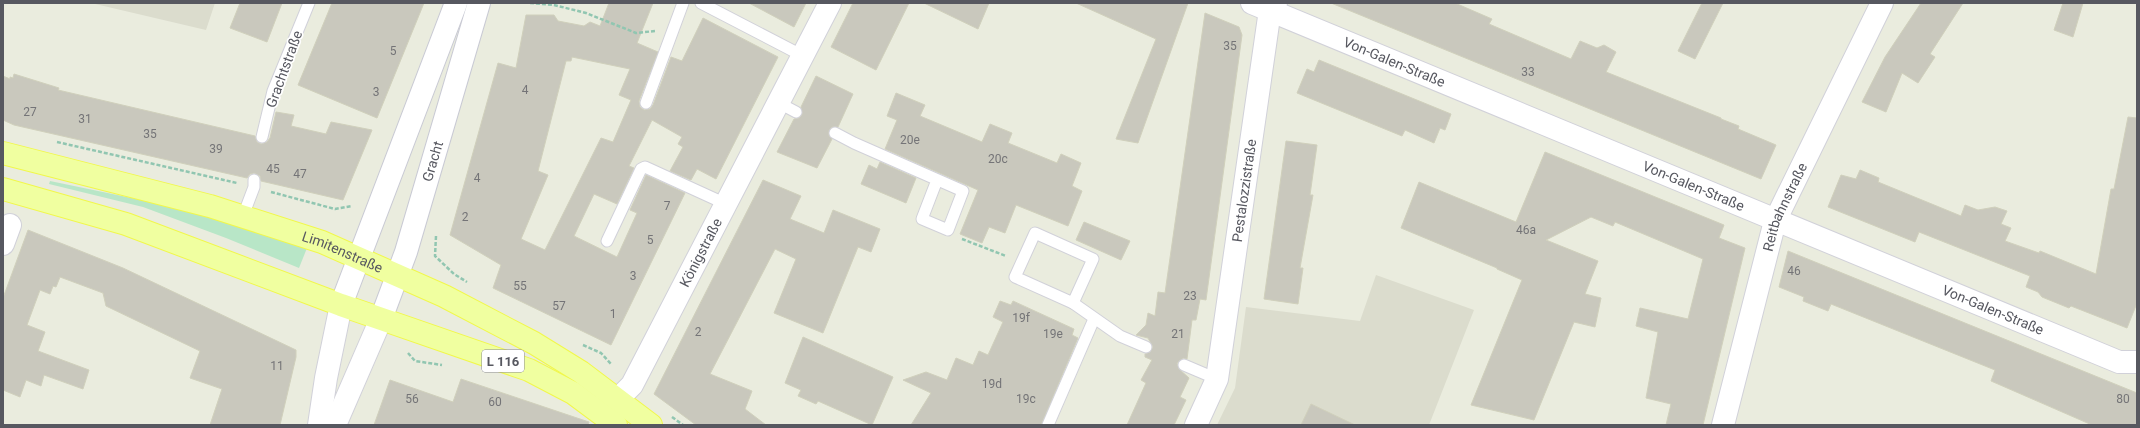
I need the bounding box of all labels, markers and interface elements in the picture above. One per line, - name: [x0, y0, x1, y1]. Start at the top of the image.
- street label: Grachtstraße: [263, 28, 305, 110]
- street label: Von-Galen-Straße: [1341, 34, 1448, 90]
- house number: 35: [1223, 39, 1237, 53]
- house number: 5: [390, 44, 397, 58]
- house number: 33: [1521, 65, 1535, 79]
- house number: 4: [522, 83, 529, 97]
- house number: 3: [373, 85, 379, 99]
- house number: 27: [23, 105, 37, 119]
- house number: 31: [78, 112, 92, 126]
- house number: 35: [143, 127, 157, 141]
- house number: 20e: [900, 133, 920, 147]
- street label: Pestalozzistraße: [1229, 138, 1259, 243]
- street label: Gracht: [419, 139, 446, 183]
- house number: 39: [209, 142, 223, 156]
- house number: 20c: [988, 152, 1008, 166]
- street label: Von-Galen-Straße: [1640, 158, 1747, 214]
- street label: Reitbahnstraße: [1760, 160, 1810, 253]
- house number: 45: [266, 162, 280, 176]
- house number: 47: [293, 167, 307, 181]
- house number: 4: [474, 171, 481, 185]
- house number: 7: [664, 199, 671, 213]
- house number: 2: [462, 210, 469, 224]
- street label: Königstraße: [676, 215, 725, 290]
- house number: 46a: [1516, 223, 1536, 237]
- street label: Limitenstraße: [300, 228, 385, 276]
- house number: 5: [647, 233, 654, 247]
- house number: 46: [1787, 264, 1801, 278]
- house number: 3: [630, 269, 636, 283]
- house number: 55: [513, 279, 527, 293]
- street label: Von-Galen-Straße: [1940, 282, 2046, 338]
- house number: 23: [1183, 289, 1197, 303]
- house number: 57: [552, 299, 566, 313]
- house number: 1: [610, 307, 616, 321]
- house number: 19f: [1012, 311, 1031, 325]
- house number: 2: [695, 325, 702, 339]
- house number: 19e: [1043, 327, 1063, 341]
- house number: 21: [1171, 327, 1185, 341]
- road number: L 116: [482, 350, 524, 372]
- house number: 11: [270, 359, 284, 373]
- house number: 19d: [982, 377, 1002, 391]
- house number: 56: [405, 392, 419, 406]
- house number: 19c: [1016, 392, 1036, 406]
- house number: 80: [2116, 392, 2130, 406]
- house number: 60: [488, 395, 502, 409]

